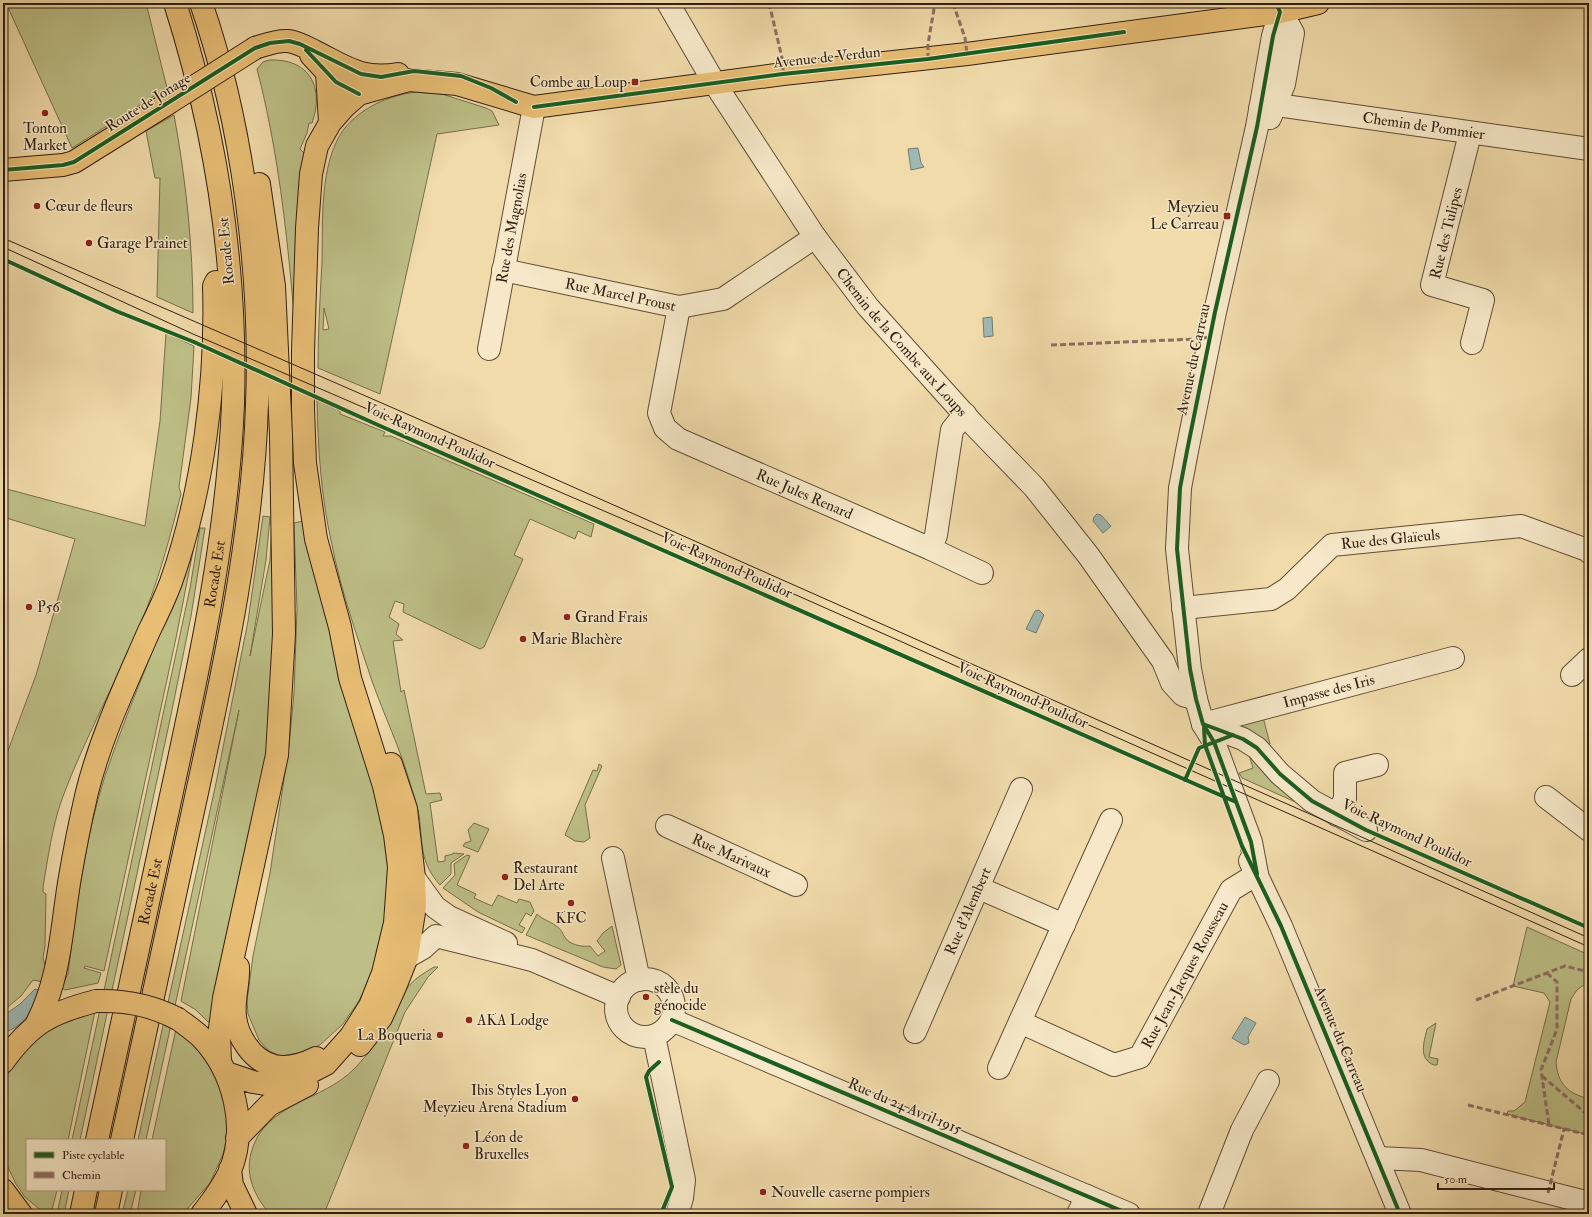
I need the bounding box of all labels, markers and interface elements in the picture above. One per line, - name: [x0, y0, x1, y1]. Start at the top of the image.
- street label: Avenue de Verdun: [772, 42, 882, 73]
- street label: Route de Jonage: [102, 69, 195, 137]
- place label: Combe au Loup: [530, 73, 627, 93]
- marker: Combe au Loup: [630, 77, 640, 87]
- marker: Tonton Market: [40, 108, 50, 118]
- street label: Chemin de Pommier: [1361, 108, 1486, 144]
- place label: Tonton Market: [23, 119, 67, 155]
- street label: Rue des Magnolias: [492, 171, 532, 285]
- street label: Rue des Tulipes: [1426, 185, 1468, 281]
- place label: Cœur de fleurs: [45, 197, 133, 216]
- place label: Meyzieu Le Carreau: [1150, 198, 1219, 234]
- marker: Cœur de fleurs: [32, 201, 42, 211]
- marker: Meyzieu Le Carreau: [1222, 211, 1232, 221]
- street label: Rocade Est: [214, 216, 239, 285]
- place label: Garage Prainet: [97, 234, 188, 253]
- marker: Garage Prainet: [84, 238, 94, 248]
- street label: Chemin de la Combe aux Loups: [832, 264, 971, 421]
- street label: Rue Marcel Proust: [563, 274, 677, 316]
- street label: Avenue du Carreau: [1172, 301, 1215, 417]
- street label: Voie Raymond Poulidor: [361, 398, 499, 473]
- street label: Rue Jules Renard: [753, 465, 856, 524]
- street label: Rue des Glaïeuls: [1340, 525, 1441, 554]
- street label: Voie Raymond Poulidor: [658, 528, 796, 603]
- street label: Rocade Est: [201, 539, 230, 609]
- place label: P56: [37, 598, 61, 617]
- marker: P56: [24, 602, 34, 612]
- place label: Grand Frais: [575, 608, 648, 627]
- marker: Grand Frais: [562, 612, 572, 622]
- place label: Marie Blachère: [531, 630, 622, 649]
- marker: Marie Blachère: [518, 634, 528, 644]
- street label: Voie Raymond Poulidor: [954, 658, 1092, 733]
- street label: Impasse des Iris: [1281, 670, 1377, 712]
- street label: Voie Raymond Poulidor: [1339, 795, 1475, 872]
- street label: Rue Marivaux: [689, 830, 774, 882]
- street label: Rocade Est: [134, 856, 167, 927]
- place label: Restaurant Del Arte: [513, 859, 578, 895]
- street label: Rue d'Alembert: [941, 864, 996, 958]
- marker: Restaurant Del Arte: [500, 872, 510, 882]
- marker: KFC: [566, 898, 576, 908]
- street label: Rue Jean-Jacques Rousseau: [1137, 898, 1233, 1052]
- place label: KFC: [556, 909, 586, 928]
- place label: stèle du génocide: [654, 979, 706, 1015]
- street label: Avenue du Carreau: [1309, 982, 1372, 1095]
- marker: stèle du génocide: [641, 992, 651, 1002]
- place label: AKA Lodge: [476, 1011, 549, 1030]
- marker: AKA Lodge: [464, 1015, 474, 1025]
- place label: La Boqueria: [357, 1026, 433, 1045]
- marker: La Boqueria: [435, 1030, 445, 1040]
- street label: Rue du 24 Avril 1915: [845, 1074, 965, 1139]
- place label: Ibis Styles Lyon Meyzieu Arena Stadium: [423, 1081, 567, 1117]
- marker: Ibis Styles Lyon Meyzieu Arena Stadium: [570, 1094, 580, 1104]
- place label: Léon de Bruxelles: [474, 1128, 529, 1164]
- legend: [26, 1139, 166, 1191]
- marker: Léon de Bruxelles: [461, 1141, 471, 1151]
- text: Piste cyclable: [62, 1148, 124, 1163]
- scale bar: [1438, 1165, 1554, 1191]
- text: Chemin: [62, 1168, 101, 1183]
- text: 50 m: [1444, 1172, 1468, 1187]
- place label: Nouvelle caserne pompiers: [771, 1183, 930, 1203]
- marker: Nouvelle caserne pompiers: [758, 1187, 768, 1197]

